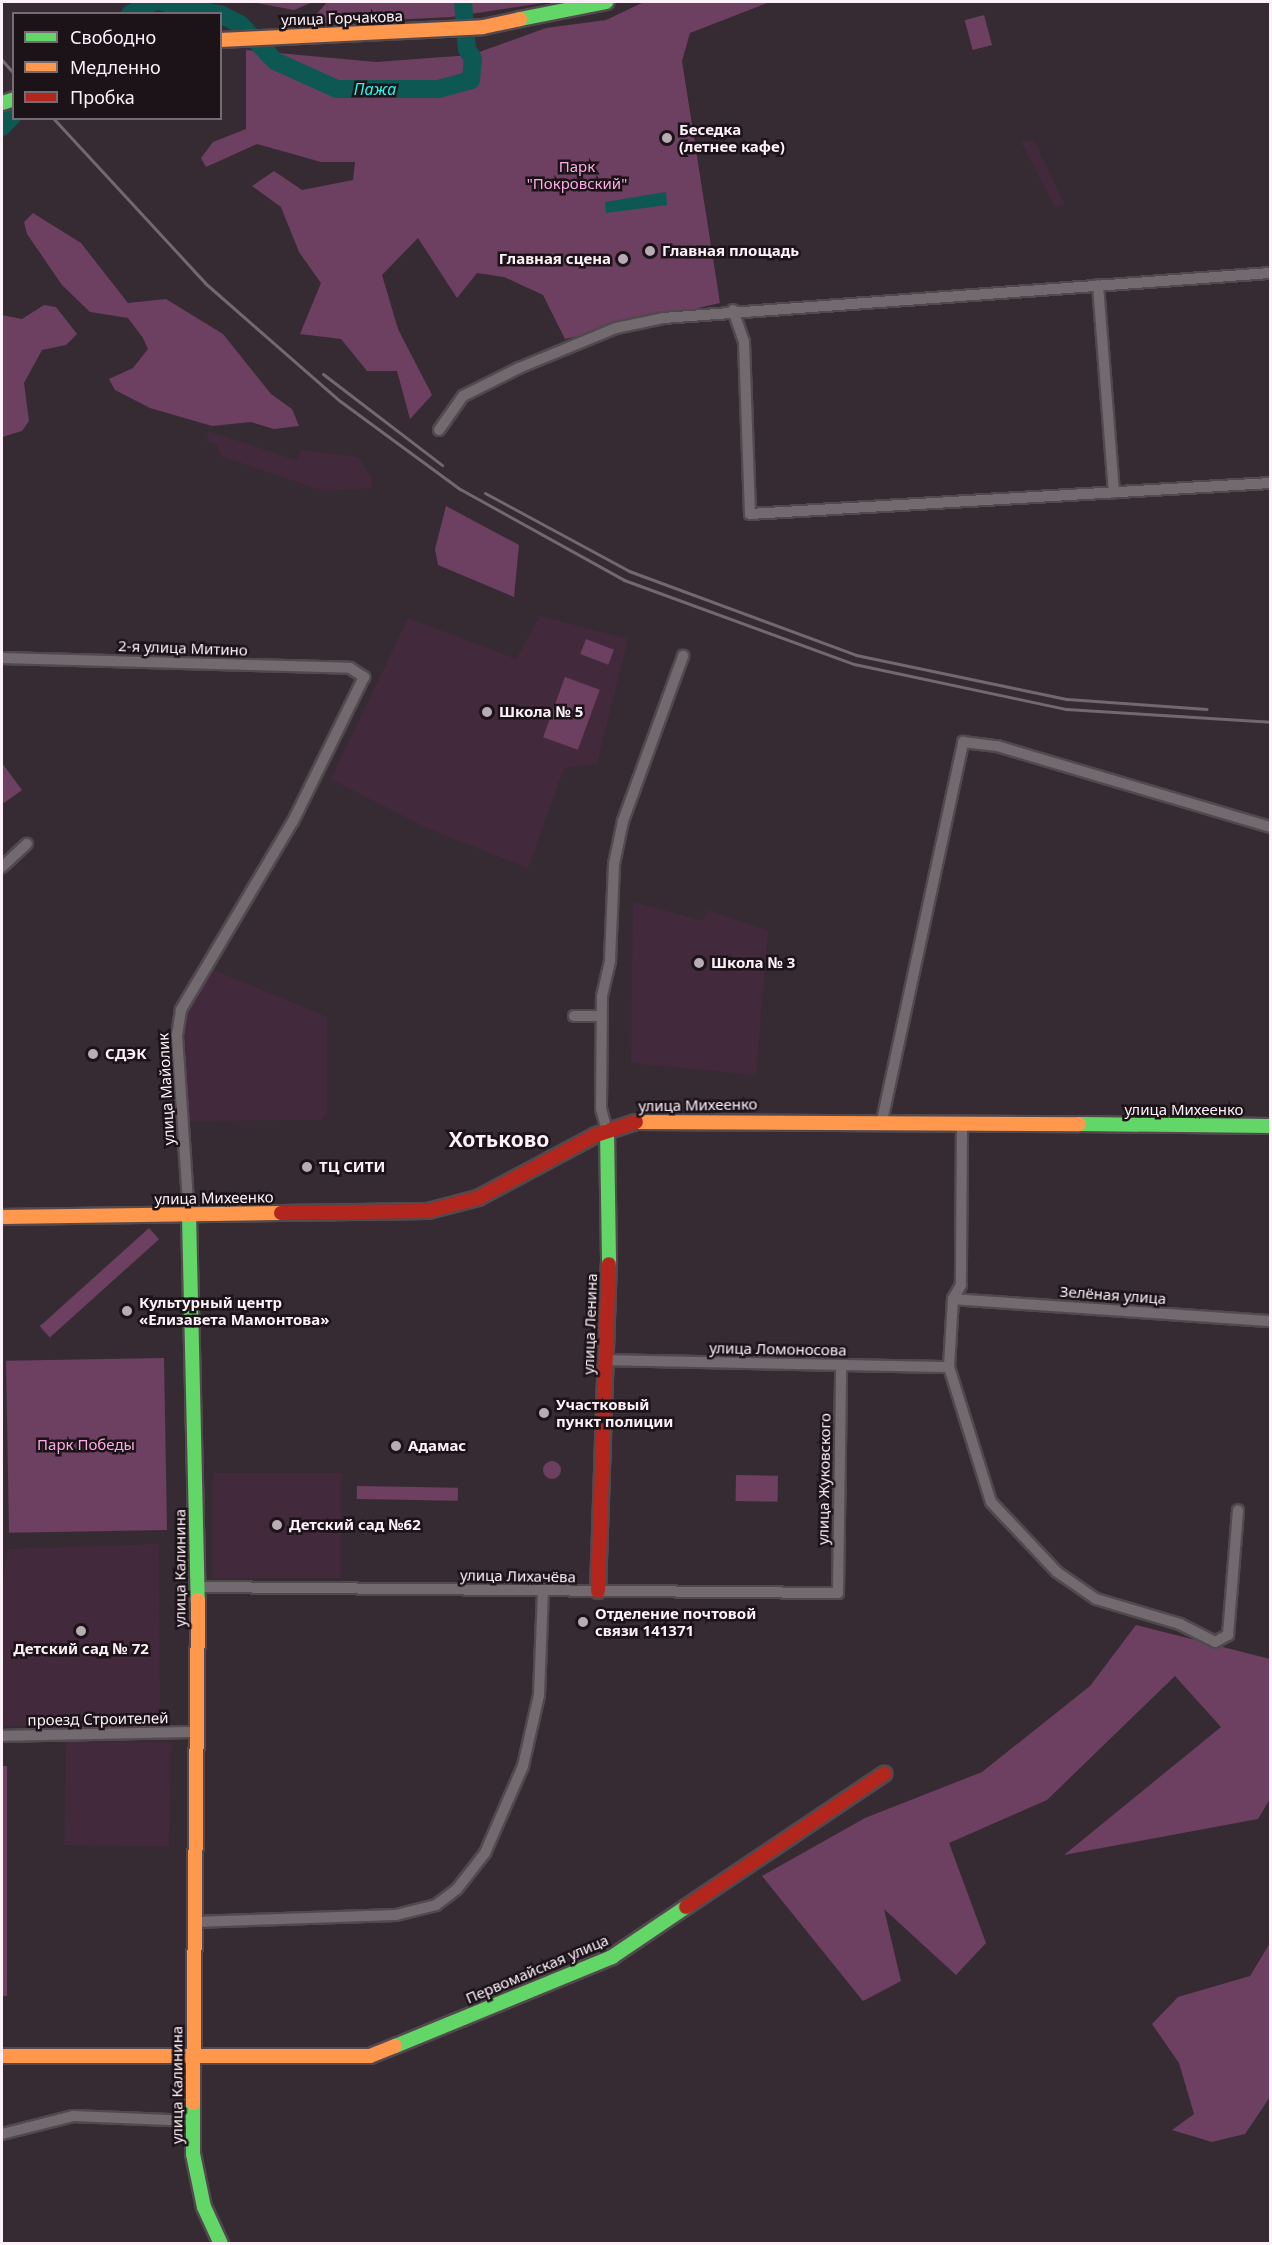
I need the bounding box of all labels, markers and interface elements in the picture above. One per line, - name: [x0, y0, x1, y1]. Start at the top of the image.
- street label: улица Горчакова: [281, 7, 403, 29]
- legend: [12, 12, 222, 120]
- text: Свободно: [70, 25, 156, 49]
- text: Медленно: [70, 55, 161, 79]
- water label: Пажа: [354, 79, 396, 99]
- text: Пробка: [70, 85, 135, 109]
- place label: Беседка (летнее кафе): [679, 120, 785, 155]
- marker: Беседка (летнее кафе): [660, 131, 674, 145]
- park label: Парк "Покровский": [527, 157, 627, 192]
- place label: Главная площадь: [662, 242, 799, 260]
- marker: Главная площадь: [643, 244, 657, 258]
- place label: Главная сцена: [499, 250, 611, 268]
- marker: Главная сцена: [616, 252, 630, 266]
- street label: 2-я улица Митино: [118, 637, 248, 659]
- place label: Школа № 5: [499, 703, 583, 721]
- marker: Школа № 5: [480, 705, 494, 719]
- place label: Школа № 3: [711, 954, 795, 972]
- marker: Школа № 3: [692, 956, 706, 970]
- street label: улица Майолик: [154, 1032, 178, 1146]
- place label: СДЭК: [105, 1045, 147, 1063]
- marker: СДЭК: [86, 1047, 100, 1061]
- street label: улица Михеенко: [638, 1095, 758, 1115]
- street label: улица Михеенко: [1124, 1101, 1244, 1119]
- district label: Хотьково: [449, 1126, 549, 1152]
- place label: ТЦ СИТИ: [319, 1158, 385, 1176]
- marker: ТЦ СИТИ: [300, 1160, 314, 1174]
- street label: улица Михеенко: [154, 1188, 274, 1208]
- street label: улица Ленина: [579, 1273, 601, 1375]
- street label: Зелёная улица: [1059, 1282, 1167, 1308]
- place label: Культурный центр «Елизавета Мамонтова»: [139, 1293, 329, 1328]
- marker: Культурный центр «Елизавета Мамонтова»: [120, 1304, 134, 1318]
- street label: улица Ломоносова: [709, 1339, 847, 1359]
- place label: Участковый пункт полиции: [556, 1395, 673, 1430]
- marker: Участковый пункт полиции: [537, 1406, 551, 1420]
- street label: улица Жуковского: [814, 1413, 834, 1545]
- park label: Парк Победы: [37, 1436, 135, 1454]
- place label: Адамас: [408, 1437, 466, 1455]
- marker: Адамас: [389, 1439, 403, 1453]
- street label: улица Калинина: [171, 1509, 189, 1627]
- place label: Детский сад №62: [289, 1516, 421, 1534]
- marker: Детский сад №62: [270, 1518, 284, 1532]
- street label: улица Лихачёва: [460, 1566, 576, 1586]
- place label: Отделение почтовой связи 141371: [595, 1604, 756, 1639]
- marker: Отделение почтовой связи 141371: [576, 1615, 590, 1629]
- marker: Детский сад № 72: [74, 1624, 88, 1638]
- place label: Детский сад № 72: [13, 1640, 149, 1658]
- street label: проезд Строителей: [27, 1709, 169, 1729]
- street label: Первомайская улица: [463, 1931, 611, 2007]
- street label: улица Калинина: [168, 2026, 186, 2144]

